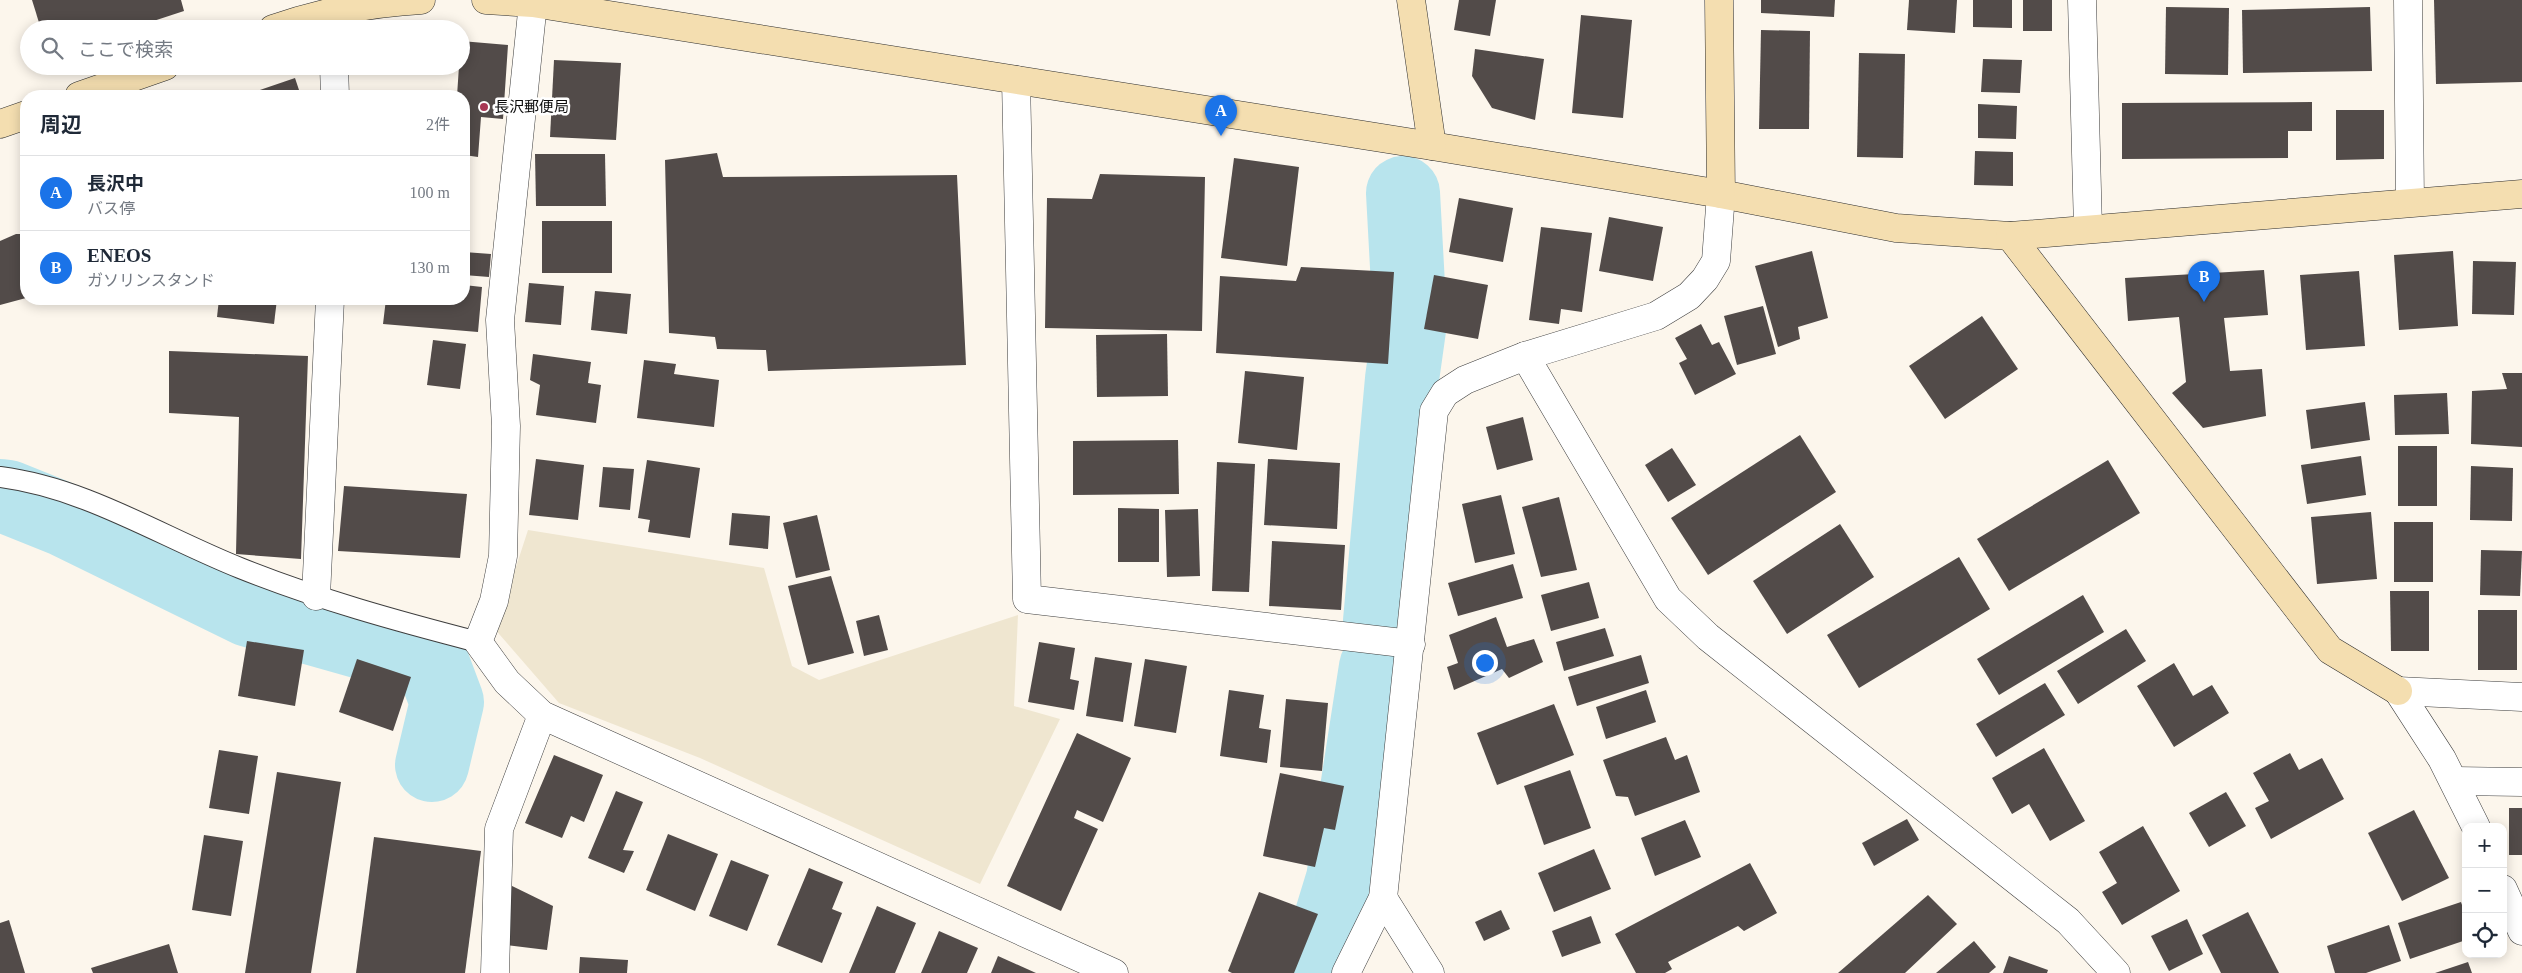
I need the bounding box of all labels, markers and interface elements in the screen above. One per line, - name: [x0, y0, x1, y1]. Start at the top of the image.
- search box: [20, 20, 470, 75]
- icon: search: [38, 34, 66, 62]
- text: ここで検索: [78, 39, 173, 60]
- pin: A: [1205, 95, 1237, 136]
- place label: 長沢郵便局: [494, 99, 569, 115]
- marker: 長沢郵便局: [478, 101, 490, 113]
- text: 周辺: [40, 113, 82, 137]
- text: 2件: [426, 116, 450, 133]
- text: 長沢中: [87, 173, 144, 194]
- text: A: [50, 184, 62, 201]
- text: 100 m: [410, 184, 450, 201]
- text: バス停: [87, 200, 135, 217]
- text: ENEOS: [87, 245, 151, 266]
- text: B: [51, 259, 61, 276]
- text: 130 m: [410, 259, 450, 276]
- pin: B: [2188, 261, 2220, 302]
- text: ガソリンスタンド: [87, 272, 215, 289]
- your location: [1472, 650, 1498, 676]
- map controls: [2462, 823, 2507, 958]
- button: +: [2462, 823, 2507, 868]
- button: −: [2462, 868, 2507, 913]
- button: locate: [2462, 913, 2507, 958]

